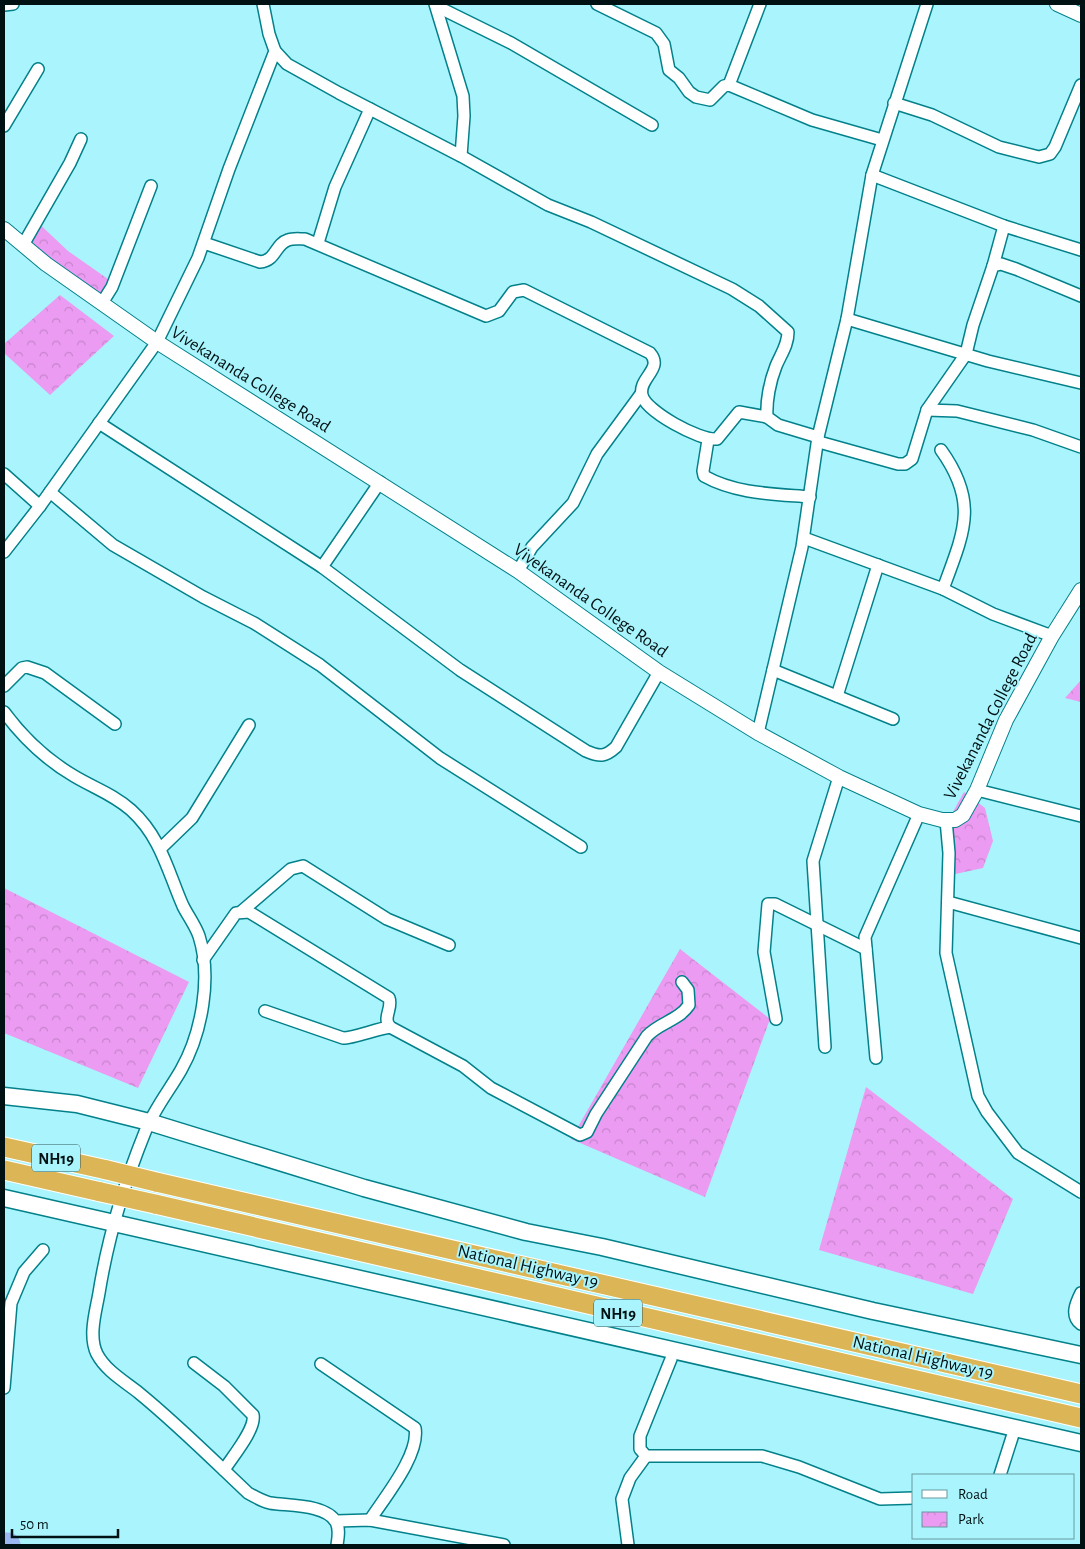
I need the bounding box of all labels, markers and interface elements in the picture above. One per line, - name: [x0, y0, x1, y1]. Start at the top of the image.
- street label: Vivekananda College Road: [168, 323, 333, 436]
- street label: Vivekananda College Road: [510, 541, 671, 661]
- street label: Vivekananda College Road: [941, 630, 1041, 803]
- road number: NH19: [32, 1144, 80, 1172]
- street label: National Highway 19: [456, 1242, 600, 1292]
- road number: NH19: [594, 1300, 642, 1326]
- street label: National Highway 19: [851, 1333, 995, 1383]
- legend: [912, 1474, 1075, 1539]
- text: Road: [958, 1487, 988, 1502]
- scale bar: [12, 1506, 119, 1538]
- text: Park: [958, 1512, 984, 1527]
- text: 50 m: [20, 1517, 49, 1532]

